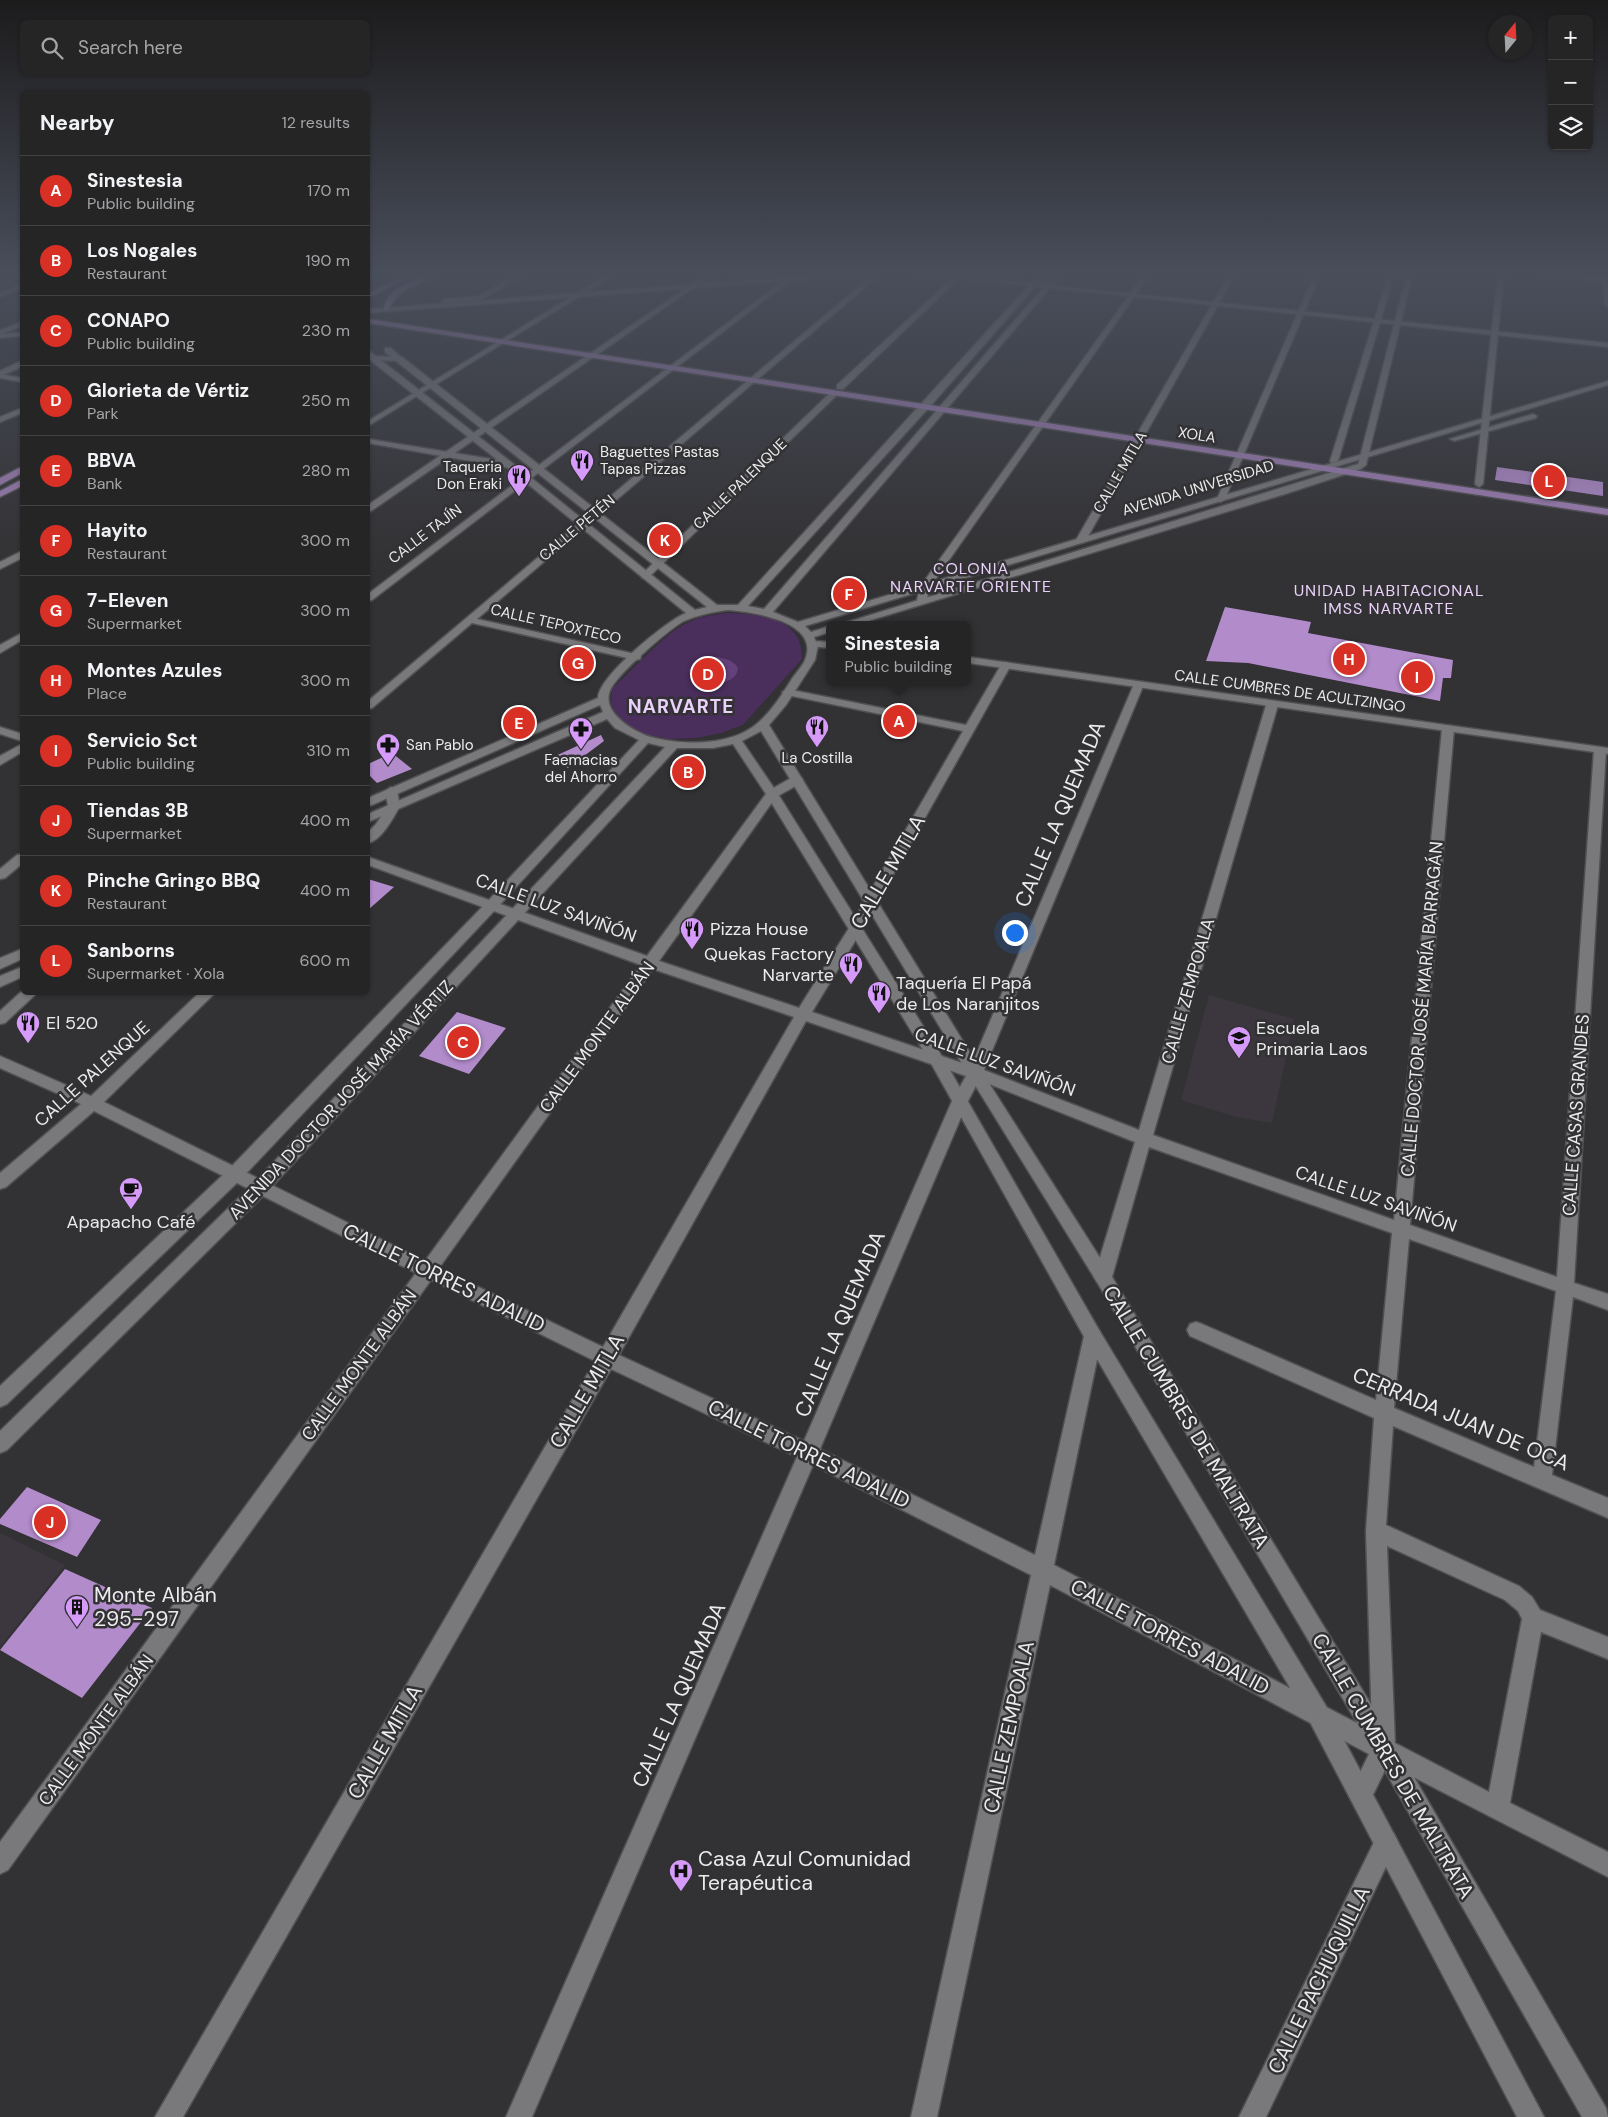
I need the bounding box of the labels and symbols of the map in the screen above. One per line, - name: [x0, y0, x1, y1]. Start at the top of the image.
- north arrow: [1488, 15, 1533, 60]
- street label: XOLA: [1177, 422, 1217, 448]
- street label: CALLE MITLA: [1089, 428, 1151, 516]
- street label: CALLE PALENQUE: [689, 434, 791, 534]
- place label: Baguettes Pastas Tapas Pizzas: [600, 442, 719, 479]
- restaurant icon: Baguettes Pastas Tapas Pizzas: [569, 448, 595, 482]
- street label: AVENIDA UNIVERSIDAD: [1120, 455, 1276, 521]
- place label: Taqueria Don Eraki: [437, 457, 502, 494]
- pin: L: [1533, 462, 1565, 500]
- restaurant icon: Taqueria Don Eraki: [506, 463, 532, 497]
- street label: CALLE PETÉN: [535, 490, 619, 566]
- street label: CALLE TAJÍN: [384, 500, 466, 568]
- pin: K: [649, 521, 681, 559]
- district label: COLONIA NARVARTE ORIENTE: [890, 558, 1052, 597]
- pin: F: [833, 575, 865, 613]
- district label: UNIDAD HABITACIONAL IMSS NARVARTE: [1294, 580, 1484, 619]
- street label: CALLE TEPOXTECO: [489, 599, 623, 649]
- pin: H: [1333, 640, 1365, 678]
- pin: G: [562, 644, 594, 682]
- pin: D: [692, 655, 724, 693]
- pin: I: [1401, 658, 1433, 696]
- street label: CALLE CUMBRES DE ACULTZINGO: [1173, 665, 1407, 717]
- district label: NARVARTE: [628, 694, 734, 719]
- pin: A: [883, 702, 915, 740]
- pin: E: [503, 704, 535, 742]
- restaurant icon: La Costilla: [804, 714, 830, 748]
- pharmacy icon: Faemacias del Ahorro: [568, 716, 594, 750]
- street label: CALLE LA QUEMADA: [1008, 717, 1112, 911]
- pharmacy icon: San Pablo: [375, 732, 401, 766]
- place label: San Pablo: [406, 735, 474, 755]
- place label: La Costilla: [781, 748, 853, 768]
- place label: Faemacias del Ahorro: [544, 750, 618, 787]
- pin: B: [672, 753, 704, 791]
- street label: CALLE MITLA: [844, 810, 932, 934]
- street label: CALLE DOCTOR JOSÉ MARÍA BARRAGÁN: [1395, 840, 1449, 1178]
- street label: CALLE LUZ SAVIÑÓN: [472, 868, 640, 948]
- street label: CALLE ZEMPOALA: [1156, 915, 1220, 1067]
- restaurant icon: Pizza House: [679, 916, 705, 950]
- place label: Pizza House: [710, 917, 808, 941]
- your location: [1002, 920, 1028, 946]
- place label: Quekas Factory Narvarte: [704, 942, 834, 987]
- restaurant icon: Quekas Factory Narvarte: [838, 951, 864, 985]
- street label: CALLE MONTE ALBÁN: [534, 957, 660, 1117]
- place label: Taquería El Papá de Los Naranjitos: [896, 971, 1040, 1016]
- street label: AVENIDA DOCTOR JOSÉ MARÍA VÉRTIZ: [223, 975, 459, 1225]
- restaurant icon: Taquería El Papá de Los Naranjitos: [866, 980, 892, 1014]
- restaurant icon: El 520: [15, 1010, 41, 1044]
- place label: El 520: [46, 1011, 98, 1035]
- street label: CALLE CASAS GRANDES: [1557, 1013, 1595, 1217]
- street label: CALLE PALENQUE: [29, 1016, 155, 1132]
- place label: Escuela Primaria Laos: [1256, 1016, 1368, 1061]
- street label: CALLE LUZ SAVIÑÓN: [911, 1022, 1079, 1102]
- pin: C: [447, 1023, 479, 1061]
- school or university icon: Escuela Primaria Laos: [1226, 1025, 1252, 1059]
- street label: CALLE LUZ SAVIÑÓN: [1292, 1160, 1460, 1238]
- cafe icon: Apapacho Café: [118, 1176, 144, 1210]
- place label: Apapacho Café: [67, 1210, 195, 1234]
- street label: CALLE TORRES ADALID: [338, 1217, 550, 1339]
- street label: CALLE LA QUEMADA: [788, 1227, 892, 1421]
- street label: CALLE CUMBRES DE MALTRATA: [1096, 1280, 1276, 1554]
- street label: CALLE MONTE ALBÁN: [296, 1285, 422, 1445]
- street label: CALLE MITLA: [543, 1329, 631, 1453]
- street label: CERRADA JUAN DE OCA: [1348, 1361, 1574, 1477]
- street label: CALLE TORRES ADALID: [703, 1393, 915, 1515]
- pin: J: [34, 1503, 66, 1541]
- street label: CALLE TORRES ADALID: [1066, 1573, 1274, 1701]
- place label: Monte Albán 295-297: [94, 1581, 217, 1633]
- building icon: Monte Albán 295-297: [64, 1594, 90, 1628]
- street label: CALLE LA QUEMADA: [626, 1598, 732, 1792]
- street label: CALLE CUMBRES DE MALTRATA: [1305, 1628, 1481, 1904]
- street label: CALLE ZEMPOALA: [977, 1638, 1041, 1816]
- street label: CALLE MONTE ALBÁN: [33, 1650, 159, 1810]
- street label: CALLE MITLA: [341, 1680, 429, 1804]
- place label: Casa Azul Comunidad Terapéutica: [698, 1845, 911, 1897]
- hospital icon: Casa Azul Comunidad Terapéutica: [668, 1858, 694, 1892]
- street label: CALLE PACHUQUILLA: [1261, 1881, 1377, 2079]

